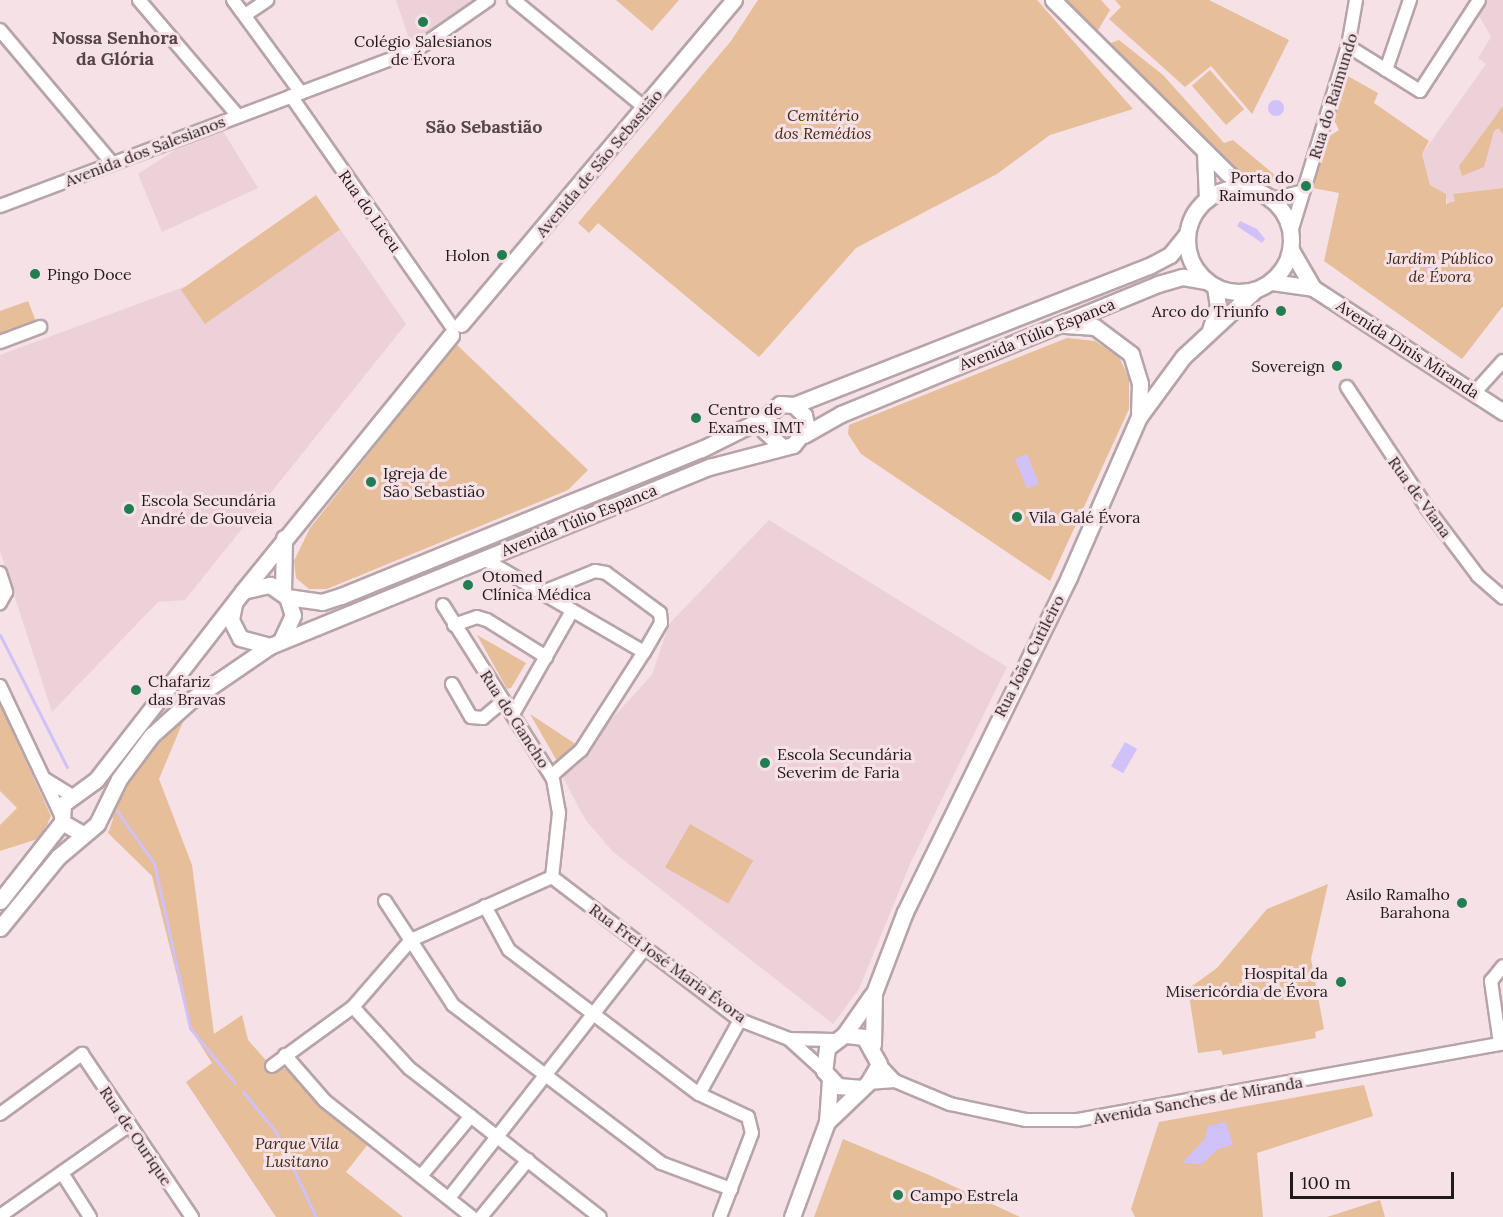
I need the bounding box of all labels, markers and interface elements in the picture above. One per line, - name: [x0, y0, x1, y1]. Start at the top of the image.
- marker: Colégio Salesianos de Évora: [416, 15, 430, 29]
- district label: Nossa Senhora da Glória: [52, 28, 178, 70]
- place label: Colégio Salesianos de Évora: [354, 31, 492, 69]
- street label: Rua do Raimundo: [1305, 31, 1361, 161]
- street label: Avenida de São Sebastião: [532, 85, 666, 241]
- park label: Cemitério dos Remédios: [775, 105, 871, 143]
- street label: Avenida dos Salesianos: [62, 112, 228, 190]
- district label: São Sebastião: [426, 116, 542, 138]
- street label: Rua do Liceu: [335, 166, 405, 256]
- place label: Porta do Raimundo: [1219, 167, 1294, 205]
- marker: Porta do Raimundo: [1299, 179, 1313, 193]
- place label: Holon: [445, 245, 490, 265]
- marker: Holon: [495, 248, 509, 262]
- park label: Jardim Público de Évora: [1387, 248, 1493, 286]
- place label: Pingo Doce: [47, 264, 132, 284]
- marker: Pingo Doce: [28, 267, 42, 281]
- street label: Avenida Túlio Espanca: [956, 294, 1118, 374]
- street label: Avenida Dinis Miranda: [1333, 296, 1483, 402]
- place label: Arco do Triunfo: [1152, 301, 1269, 321]
- marker: Arco do Triunfo: [1274, 304, 1288, 318]
- place label: Sovereign: [1251, 356, 1325, 376]
- marker: Sovereign: [1330, 359, 1344, 373]
- place label: Centro de Exames, IMT: [708, 399, 804, 437]
- marker: Centro de Exames, IMT: [689, 411, 703, 425]
- street label: Rua de Viana: [1384, 453, 1456, 541]
- place label: Igreja de São Sebastião: [383, 463, 485, 501]
- marker: Igreja de São Sebastião: [364, 475, 378, 489]
- street label: Avenida Túlio Espanca: [498, 480, 660, 560]
- place label: Escola Secundária André de Gouveia: [141, 490, 276, 528]
- marker: Escola Secundária André de Gouveia: [122, 502, 136, 516]
- place label: Vila Galé Évora: [1029, 507, 1140, 527]
- marker: Vila Galé Évora: [1010, 510, 1024, 524]
- place label: Otomed Clínica Médica: [482, 566, 591, 604]
- marker: Otomed Clínica Médica: [459, 576, 477, 594]
- street label: Rua João Cutileiro: [990, 592, 1068, 720]
- street label: Rua do Gancho: [476, 666, 554, 772]
- place label: Chafariz das Bravas: [148, 671, 226, 709]
- marker: Chafariz das Bravas: [129, 683, 143, 697]
- place label: Escola Secundária Severim de Faria: [777, 744, 912, 782]
- marker: Escola Secundária Severim de Faria: [758, 756, 772, 770]
- place label: Asilo Ramalho Barahona: [1346, 884, 1450, 922]
- marker: Asilo Ramalho Barahona: [1455, 896, 1469, 910]
- street label: Rua Frei José Maria Évora: [586, 900, 750, 1026]
- place label: Hospital da Misericórdia de Évora: [1165, 963, 1328, 1001]
- marker: Hospital da Misericórdia de Évora: [1332, 973, 1350, 991]
- street label: Avenida Sanches de Miranda: [1092, 1072, 1304, 1128]
- street label: Rua de Ourique: [96, 1083, 176, 1189]
- park label: Parque Vila Lusitano: [255, 1133, 339, 1171]
- scale bar: [1293, 1160, 1456, 1198]
- text: 100 m: [1301, 1171, 1351, 1194]
- place label: Campo Estrela: [910, 1185, 1019, 1205]
- marker: Campo Estrela: [891, 1188, 905, 1202]

